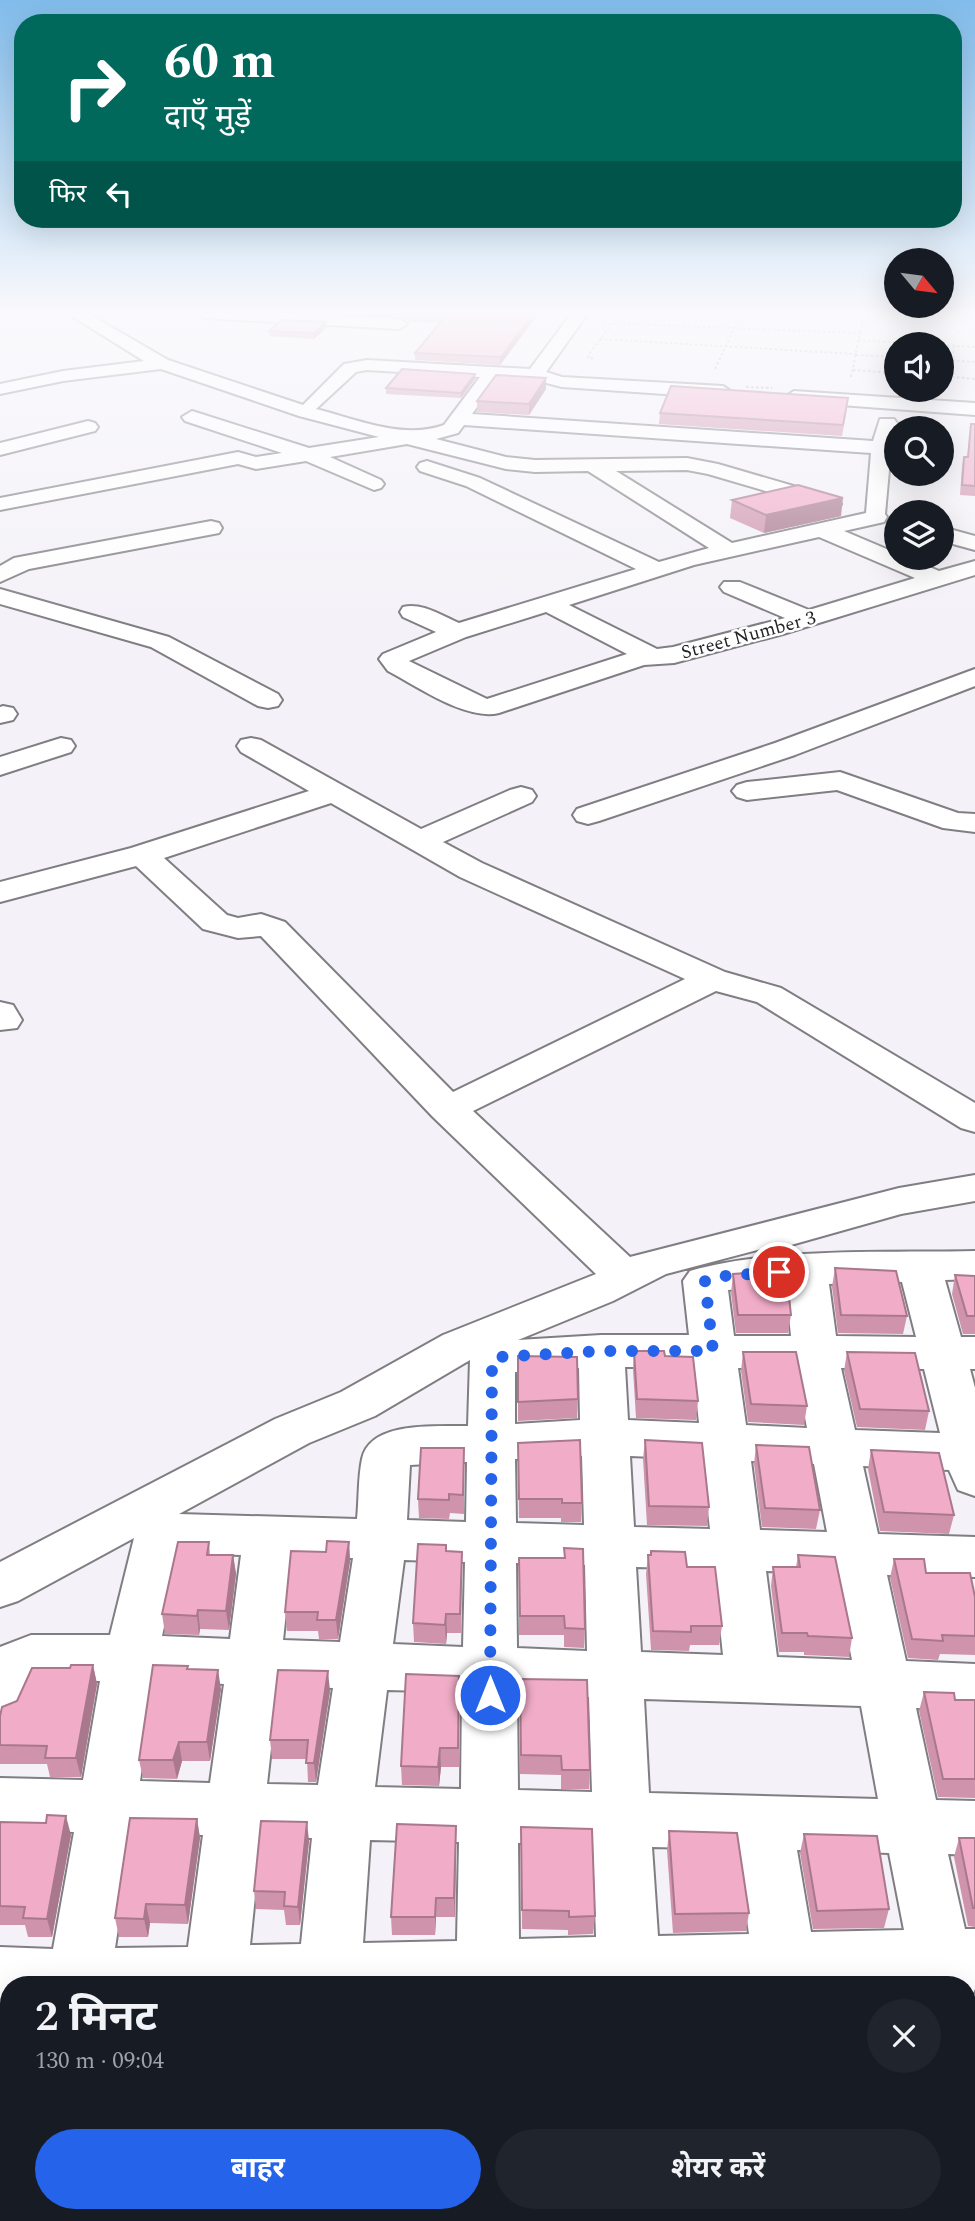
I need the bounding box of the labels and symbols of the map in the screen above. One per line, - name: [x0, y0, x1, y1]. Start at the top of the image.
- north arrow: [884, 248, 954, 318]
- street label: Street Number 3: [678, 603, 819, 667]
- pin: [749, 1242, 809, 1302]
- position arrow: [453, 1658, 527, 1732]

